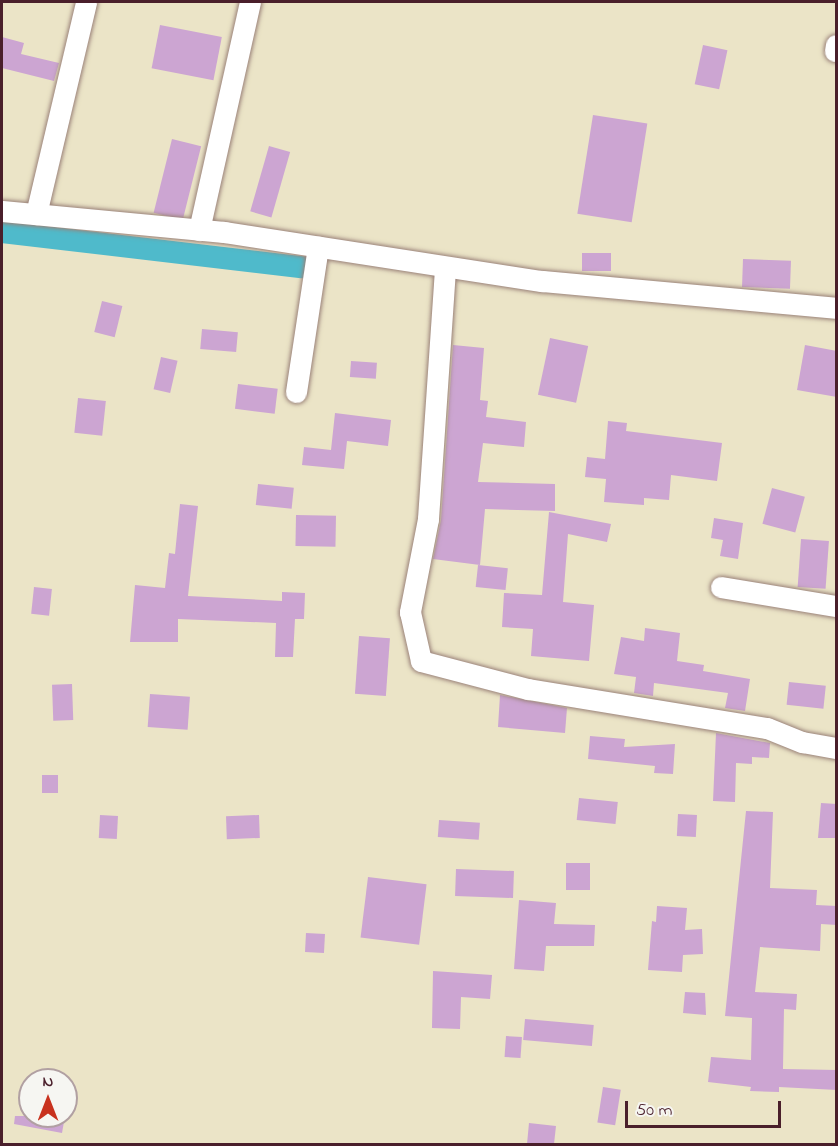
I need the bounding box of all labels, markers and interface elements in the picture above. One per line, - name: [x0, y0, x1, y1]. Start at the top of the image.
- north arrow: [18, 1068, 78, 1128]
- text: N: [43, 1070, 53, 1094]
- scale bar: [628, 1089, 784, 1127]
- text: 50 m: [636, 1098, 673, 1124]

